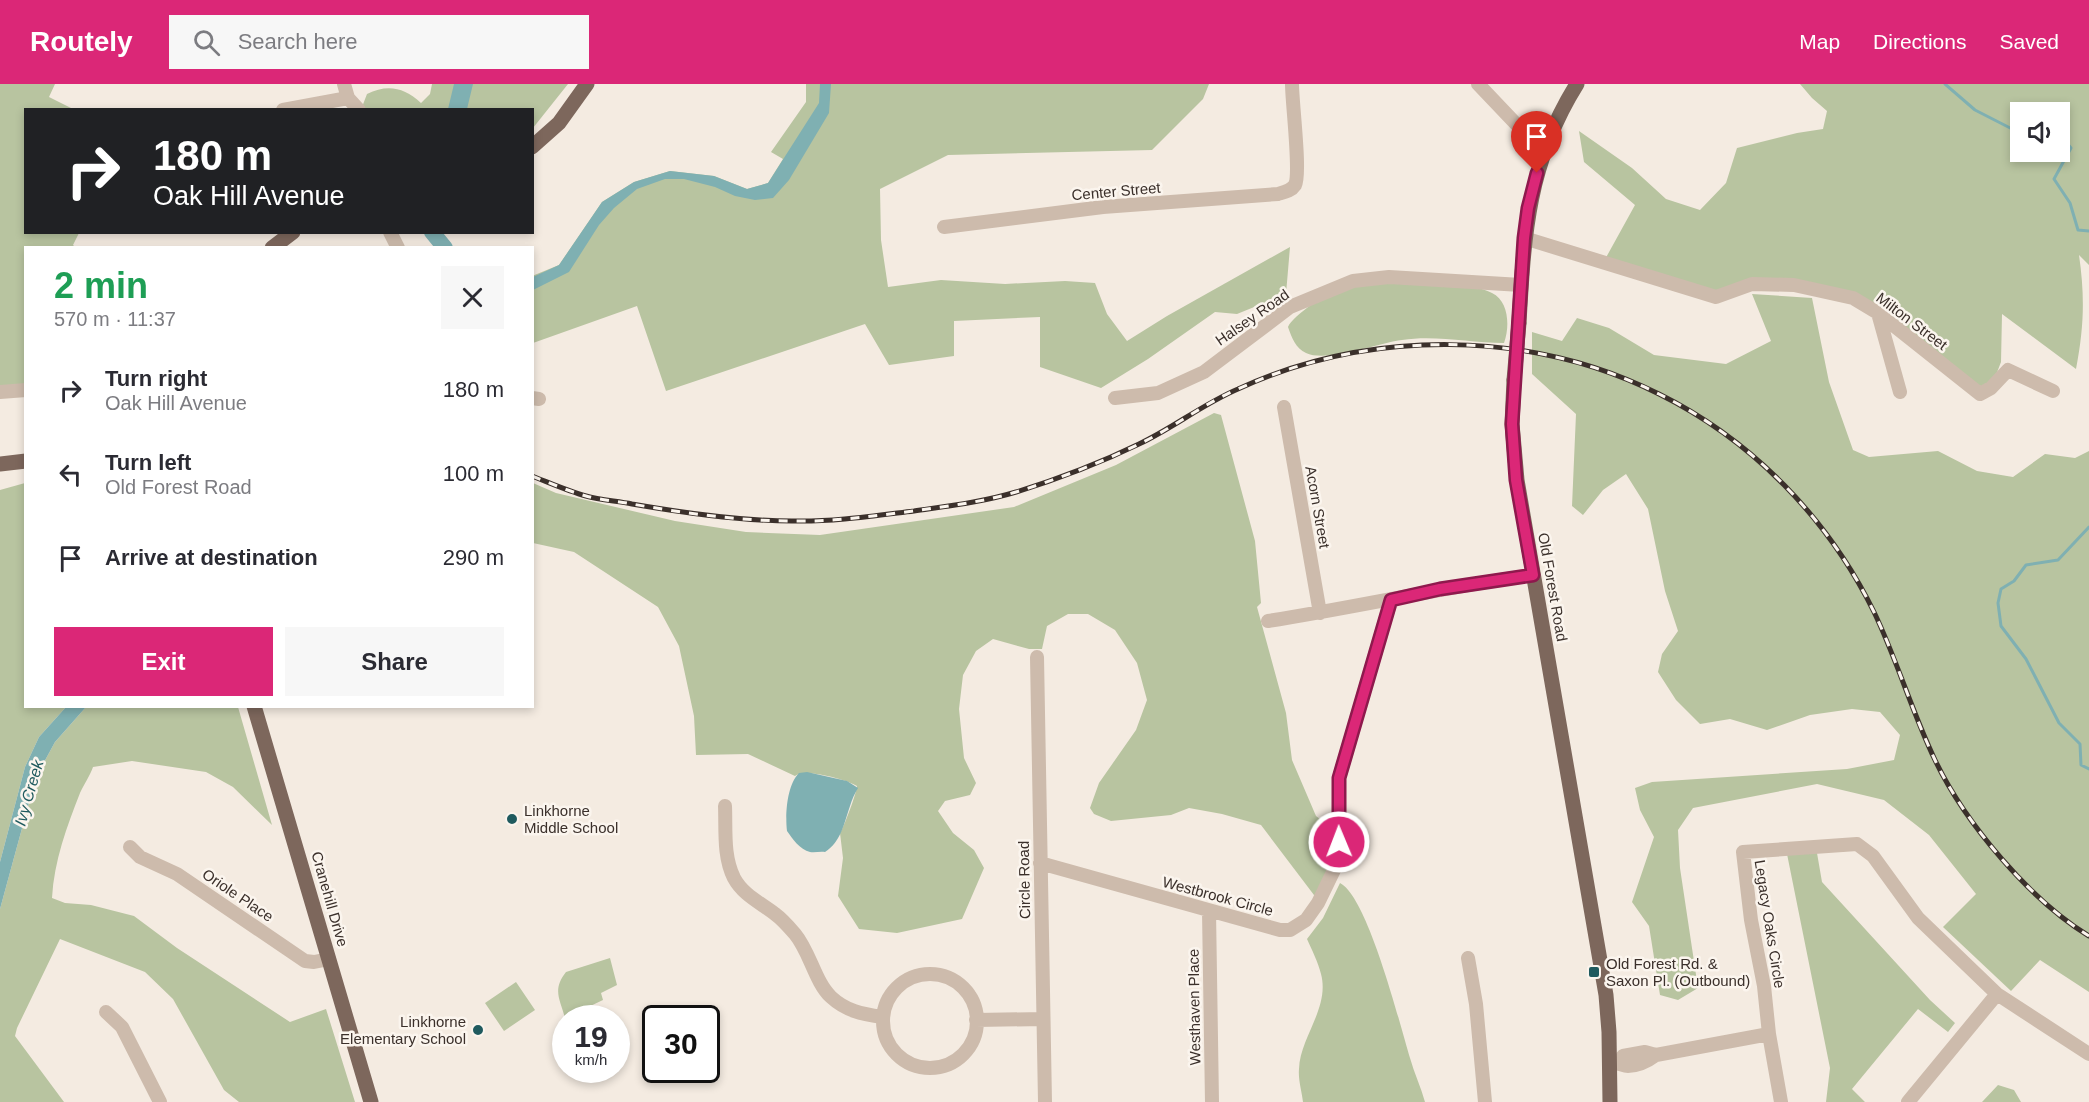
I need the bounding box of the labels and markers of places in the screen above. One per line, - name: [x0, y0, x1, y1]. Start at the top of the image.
- pin: [1511, 111, 1562, 173]
- place label: Linkhorne Middle School: [524, 802, 618, 836]
- marker: Linkhorne Middle School: [505, 812, 519, 826]
- place label: Old Forest Rd. & Saxon Pl. (Outbound): [1606, 955, 1750, 989]
- marker: Old Forest Rd. & Saxon Pl. (Outbound): [1587, 965, 1601, 979]
- place label: Linkhorne Elementary School: [340, 1013, 466, 1047]
- marker: Linkhorne Elementary School: [471, 1023, 485, 1037]

